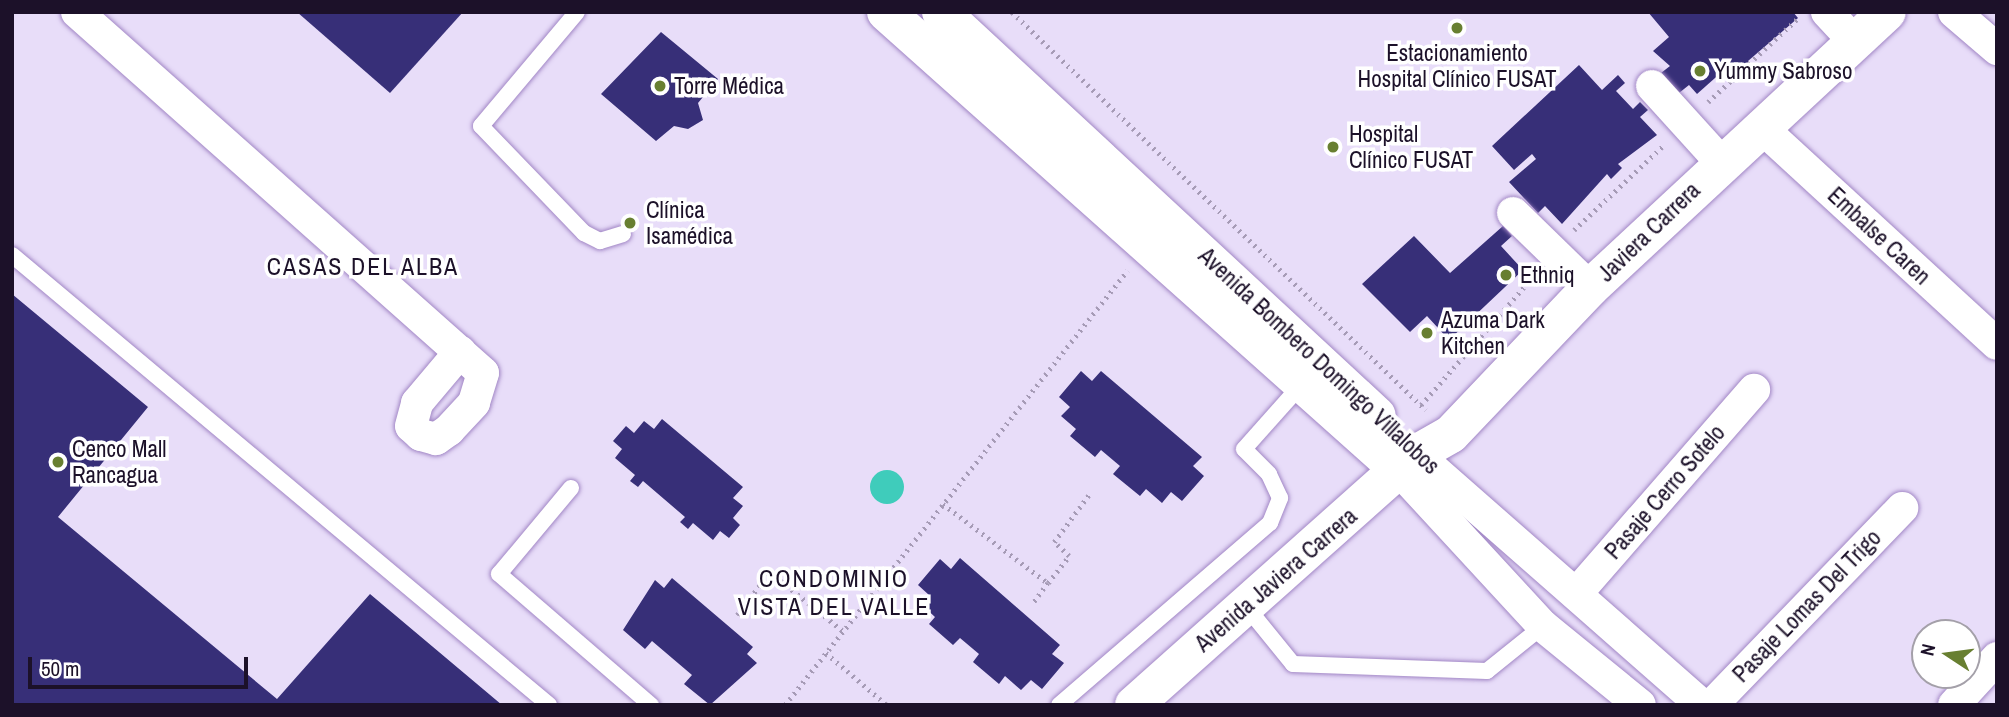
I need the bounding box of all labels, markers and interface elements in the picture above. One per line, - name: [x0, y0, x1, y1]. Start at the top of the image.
- marker: Estacionamiento Hospital Clínico FUSAT: [1449, 20, 1465, 36]
- place label: Estacionamiento Hospital Clínico FUSAT: [1358, 39, 1556, 93]
- place label: Yummy Sabroso: [1714, 57, 1852, 85]
- marker: Yummy Sabroso: [1692, 63, 1708, 79]
- place label: Torre Médica: [674, 72, 784, 100]
- marker: Torre Médica: [652, 78, 668, 94]
- place label: Hospital Clínico FUSAT: [1349, 120, 1473, 174]
- marker: Hospital Clínico FUSAT: [1323, 137, 1343, 157]
- street label: Javiera Carrera: [1592, 177, 1706, 287]
- street label: Embalse Caren: [1822, 182, 1936, 290]
- place label: Clínica Isamédica: [646, 196, 733, 250]
- marker: Clínica Isamédica: [620, 213, 640, 233]
- street label: Avenida Bombero Domingo Villalobos: [1193, 242, 1445, 480]
- district label: CASAS DEL ALBA: [268, 253, 458, 281]
- place label: Ethniq: [1520, 261, 1575, 289]
- marker: Ethniq: [1498, 267, 1514, 283]
- place label: Azuma Dark Kitchen: [1441, 306, 1545, 360]
- marker: Azuma Dark Kitchen: [1419, 325, 1435, 341]
- street label: Pasaje Cerro Sotelo: [1599, 419, 1731, 565]
- place label: Cenco Mall Rancagua: [72, 435, 166, 489]
- marker: Cenco Mall Rancagua: [50, 454, 66, 470]
- street label: Avenida Javiera Carrera: [1190, 502, 1362, 658]
- street label: Pasaje Lomas Del Trigo: [1727, 524, 1887, 688]
- district label: CONDOMINIO VISTA DEL VALLE: [739, 565, 929, 621]
- north arrow: [1911, 619, 1981, 689]
- text: N: [1914, 641, 1941, 658]
- scale bar: [32, 644, 252, 688]
- text: 50 m: [41, 654, 79, 683]

